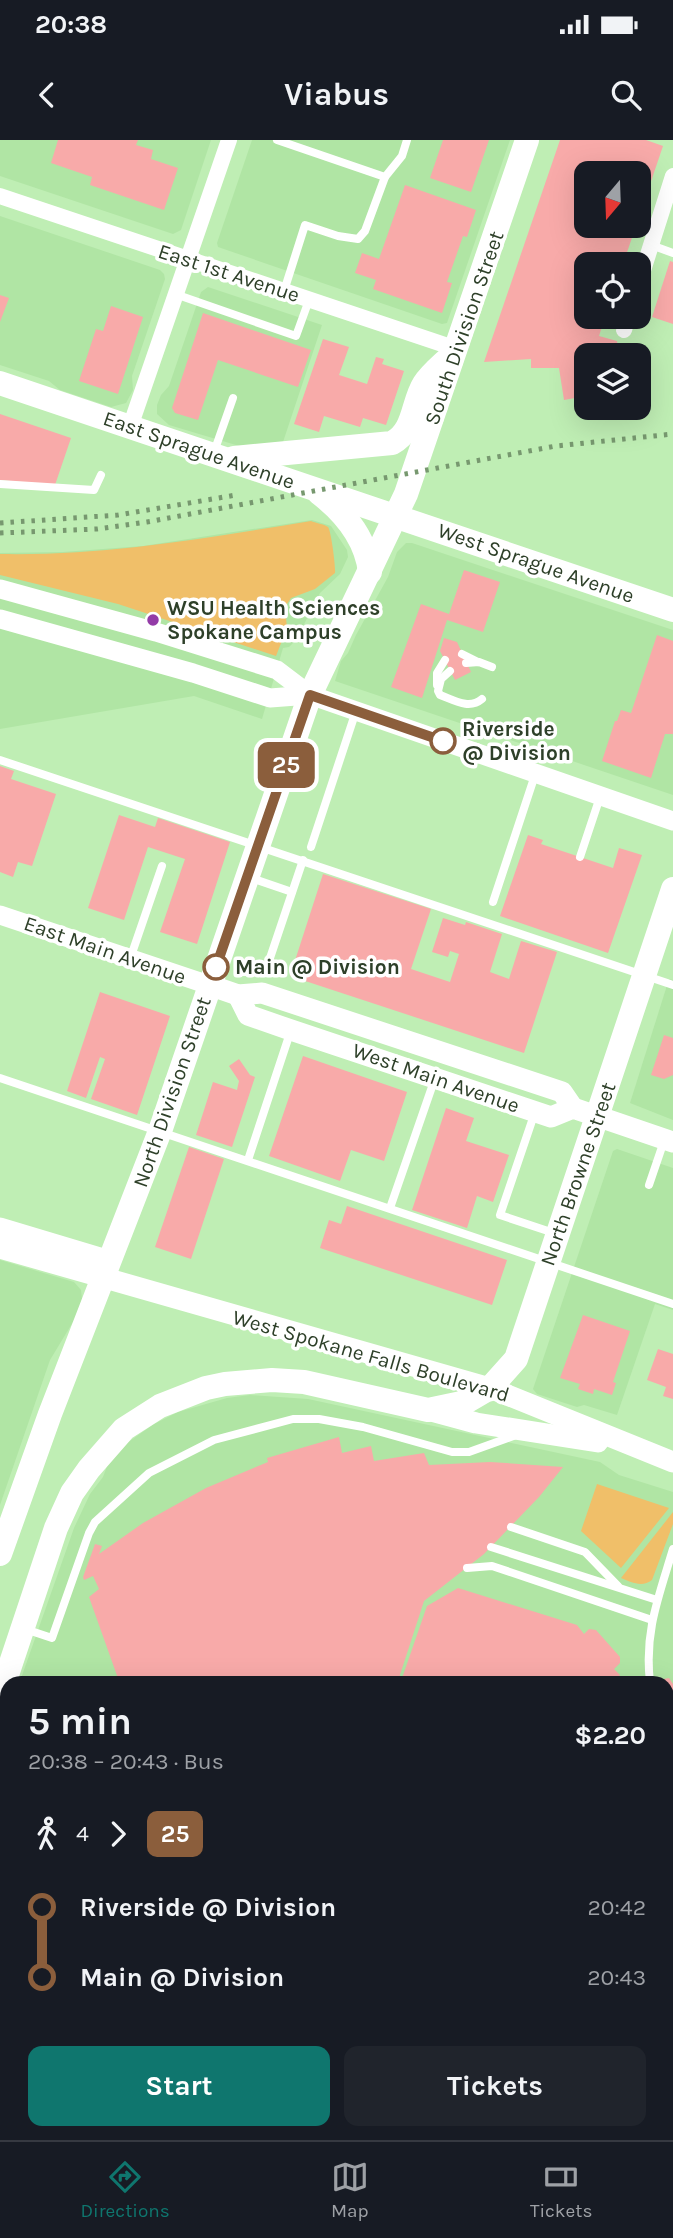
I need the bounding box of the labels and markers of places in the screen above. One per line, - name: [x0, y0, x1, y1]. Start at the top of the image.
- place label: WSU Health Sciences Spokane Campus: [167, 596, 380, 644]
- marker: WSU Health Sciences Spokane Campus: [145, 612, 161, 628]
- place label: Riverside @ Division: [462, 717, 571, 765]
- marker: Riverside @ Division: [430, 728, 456, 754]
- marker: Main @ Division: [203, 954, 229, 980]
- place label: Main @ Division: [235, 955, 400, 979]

